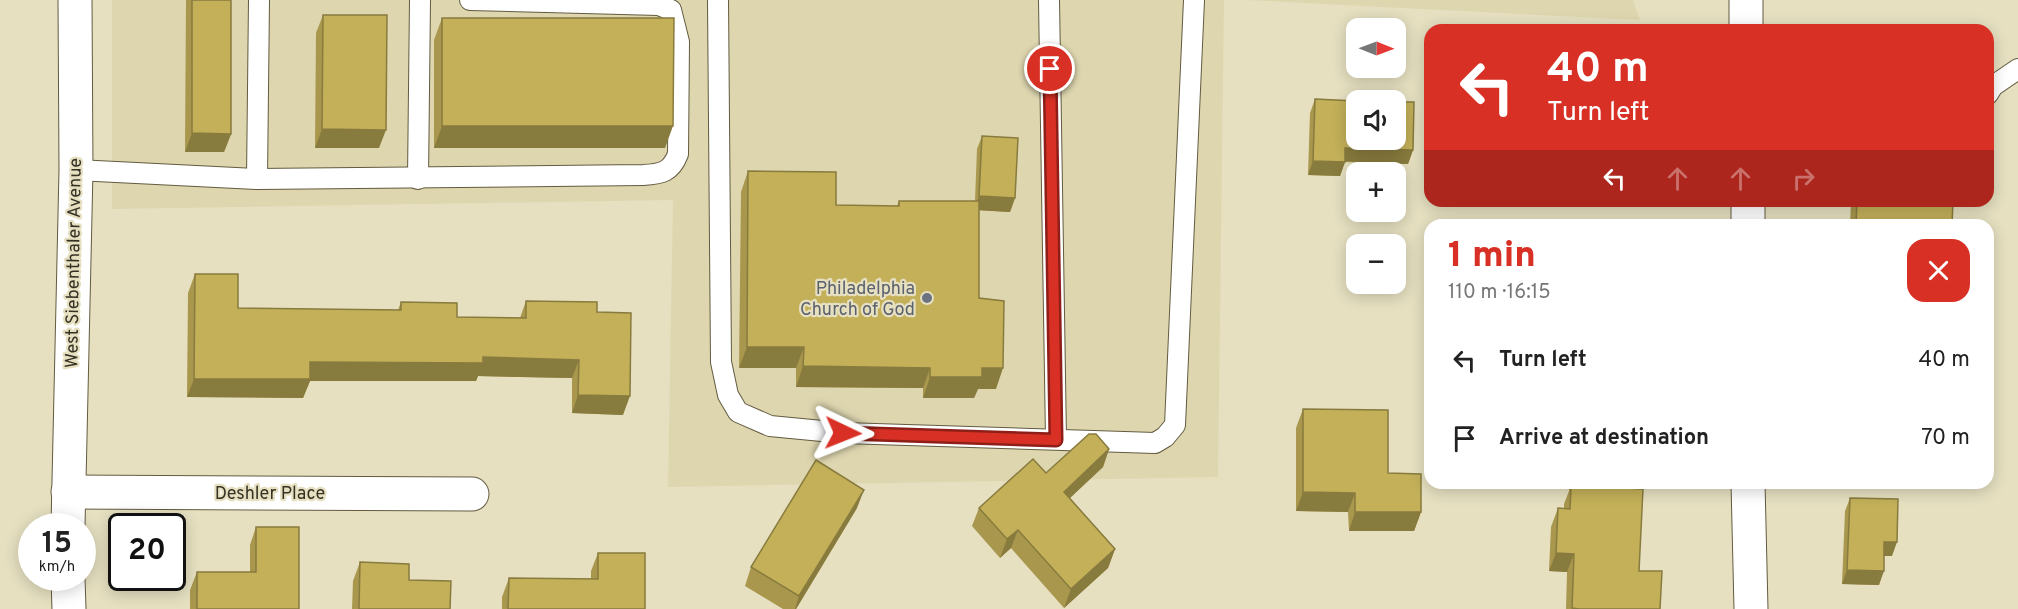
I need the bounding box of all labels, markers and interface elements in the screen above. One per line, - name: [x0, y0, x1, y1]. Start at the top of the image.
- north arrow: [1346, 18, 1406, 78]
- map controls: [1346, 18, 1406, 294]
- pin: [1024, 43, 1075, 94]
- text: 40 m: [1547, 44, 1649, 97]
- icon: left: [1448, 48, 1526, 126]
- icon: arrive: [1033, 52, 1066, 85]
- button: sound: [1346, 90, 1406, 150]
- text: Turn left: [1547, 96, 1649, 130]
- street label: West Siebenthaler Avenue: [61, 158, 88, 368]
- button: +: [1346, 162, 1406, 222]
- icon: left: [1598, 162, 1631, 195]
- icon: ahead: [1661, 162, 1694, 195]
- icon: ahead: [1724, 162, 1757, 195]
- icon: right: [1787, 162, 1820, 195]
- button: −: [1346, 234, 1406, 294]
- text: 1 min: [1448, 234, 1536, 280]
- button: close: [1907, 239, 1970, 302]
- place label: Philadelphia Church of God: [800, 278, 915, 322]
- text: 110 m · 16:15: [1448, 280, 1551, 306]
- marker: Philadelphia Church of God: [920, 291, 934, 305]
- icon: left: [1448, 344, 1481, 377]
- text: Turn left: [1499, 347, 1587, 374]
- text: 40 m: [1918, 347, 1970, 374]
- position arrow: [811, 401, 875, 465]
- icon: arrive: [1448, 422, 1481, 455]
- text: Arrive at destination: [1499, 425, 1709, 452]
- text: 70 m: [1921, 425, 1970, 452]
- street label: Deshler Place: [215, 483, 325, 506]
- speed limit sign: 20: [108, 513, 186, 591]
- text: 15: [42, 526, 72, 563]
- text: km/h: [39, 558, 75, 577]

